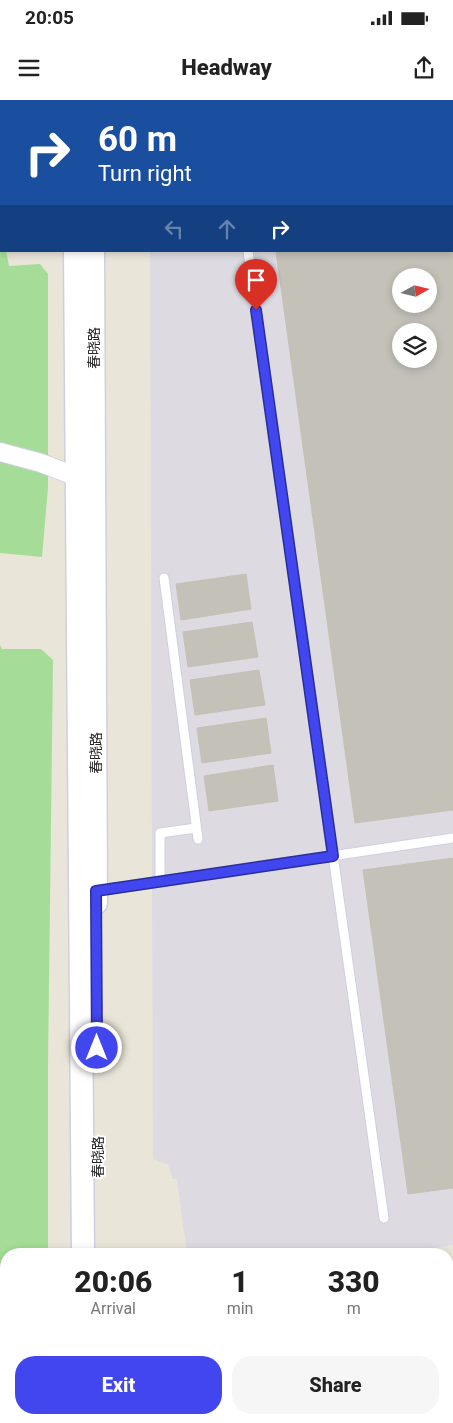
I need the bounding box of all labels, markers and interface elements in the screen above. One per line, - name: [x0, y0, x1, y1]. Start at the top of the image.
- text: 20:05: [25, 6, 74, 29]
- icon: menu: [15, 54, 43, 82]
- icon: share: [410, 54, 438, 82]
- text: Headway: [181, 55, 272, 80]
- text: 60 m: [98, 119, 177, 160]
- icon: right: [15, 120, 80, 185]
- text: Turn right: [98, 161, 192, 186]
- icon: left: [160, 215, 188, 243]
- icon: ahead: [213, 215, 241, 243]
- icon: right: [266, 215, 294, 243]
- pin: [235, 259, 277, 310]
- icon: arrive: [242, 266, 270, 294]
- north arrow: [392, 268, 438, 312]
- map controls: [392, 268, 437, 368]
- button: layers: [392, 323, 437, 368]
- street label: 春晓路: [86, 327, 102, 369]
- street label: 春晓路: [88, 732, 104, 774]
- position arrow: [70, 1021, 122, 1073]
- street label: 春晓路: [90, 1136, 106, 1178]
- text: 20:06: [74, 1264, 152, 1299]
- text: 1: [231, 1264, 249, 1299]
- text: 330: [328, 1264, 380, 1299]
- text: Arrival: [91, 1299, 136, 1318]
- text: min: [227, 1299, 253, 1318]
- text: m: [347, 1299, 361, 1318]
- button: Exit: [15, 1356, 222, 1414]
- button: Share: [232, 1356, 439, 1414]

